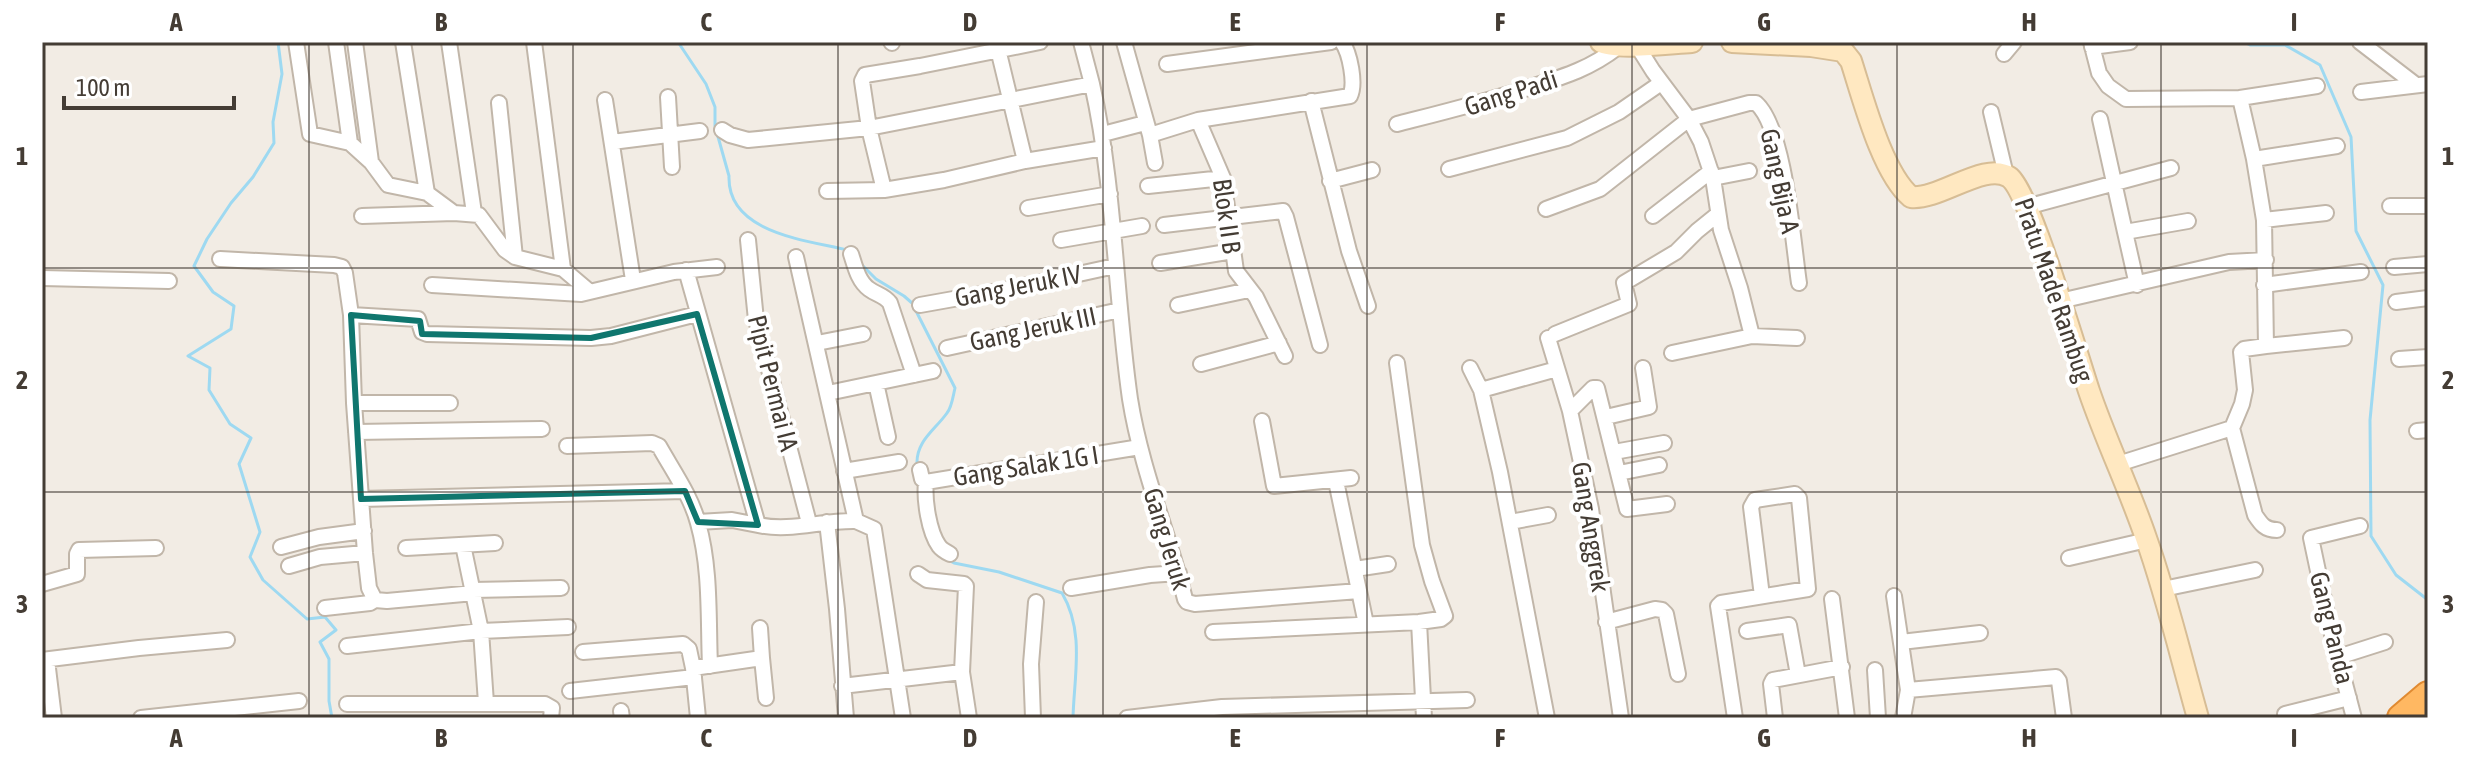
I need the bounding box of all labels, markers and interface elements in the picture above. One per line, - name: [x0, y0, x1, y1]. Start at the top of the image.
- text: A: [169, 7, 183, 37]
- text: B: [435, 7, 448, 37]
- text: C: [700, 7, 712, 37]
- text: D: [963, 7, 977, 37]
- text: E: [1229, 7, 1241, 37]
- text: F: [1495, 7, 1506, 37]
- text: G: [1757, 7, 1771, 37]
- text: H: [2021, 7, 2037, 37]
- text: I: [2291, 7, 2297, 37]
- scale bar: [64, 60, 234, 110]
- street label: Gang Padi: [1461, 64, 1561, 122]
- text: 100 m: [76, 74, 130, 101]
- street label: Gang Bija A: [1754, 126, 1806, 236]
- text: 1: [16, 141, 28, 171]
- text: 1: [2442, 141, 2454, 171]
- street label: Blok II B: [1207, 177, 1247, 256]
- street label: Pratu Made Rambug: [2008, 194, 2100, 387]
- street label: Gang Jeruk IV: [952, 259, 1084, 313]
- street label: Gang Jeruk III: [967, 301, 1099, 357]
- street label: Pipit Permai IA: [742, 312, 804, 454]
- text: 2: [16, 365, 28, 395]
- text: 2: [2442, 365, 2454, 395]
- street label: Gang Salak 1G I: [951, 440, 1101, 492]
- street label: Gang Anggrek: [1566, 460, 1616, 594]
- street label: Gang Jeruk: [1137, 484, 1197, 594]
- street label: Gang Panda: [2304, 569, 2360, 687]
- text: 3: [16, 589, 28, 619]
- text: 3: [2442, 589, 2454, 619]
- text: A: [169, 723, 183, 753]
- text: B: [435, 723, 448, 753]
- text: C: [700, 723, 712, 753]
- text: D: [963, 723, 977, 753]
- text: E: [1229, 723, 1241, 753]
- text: F: [1495, 723, 1506, 753]
- text: G: [1757, 723, 1771, 753]
- text: H: [2021, 723, 2037, 753]
- text: I: [2291, 723, 2297, 753]

